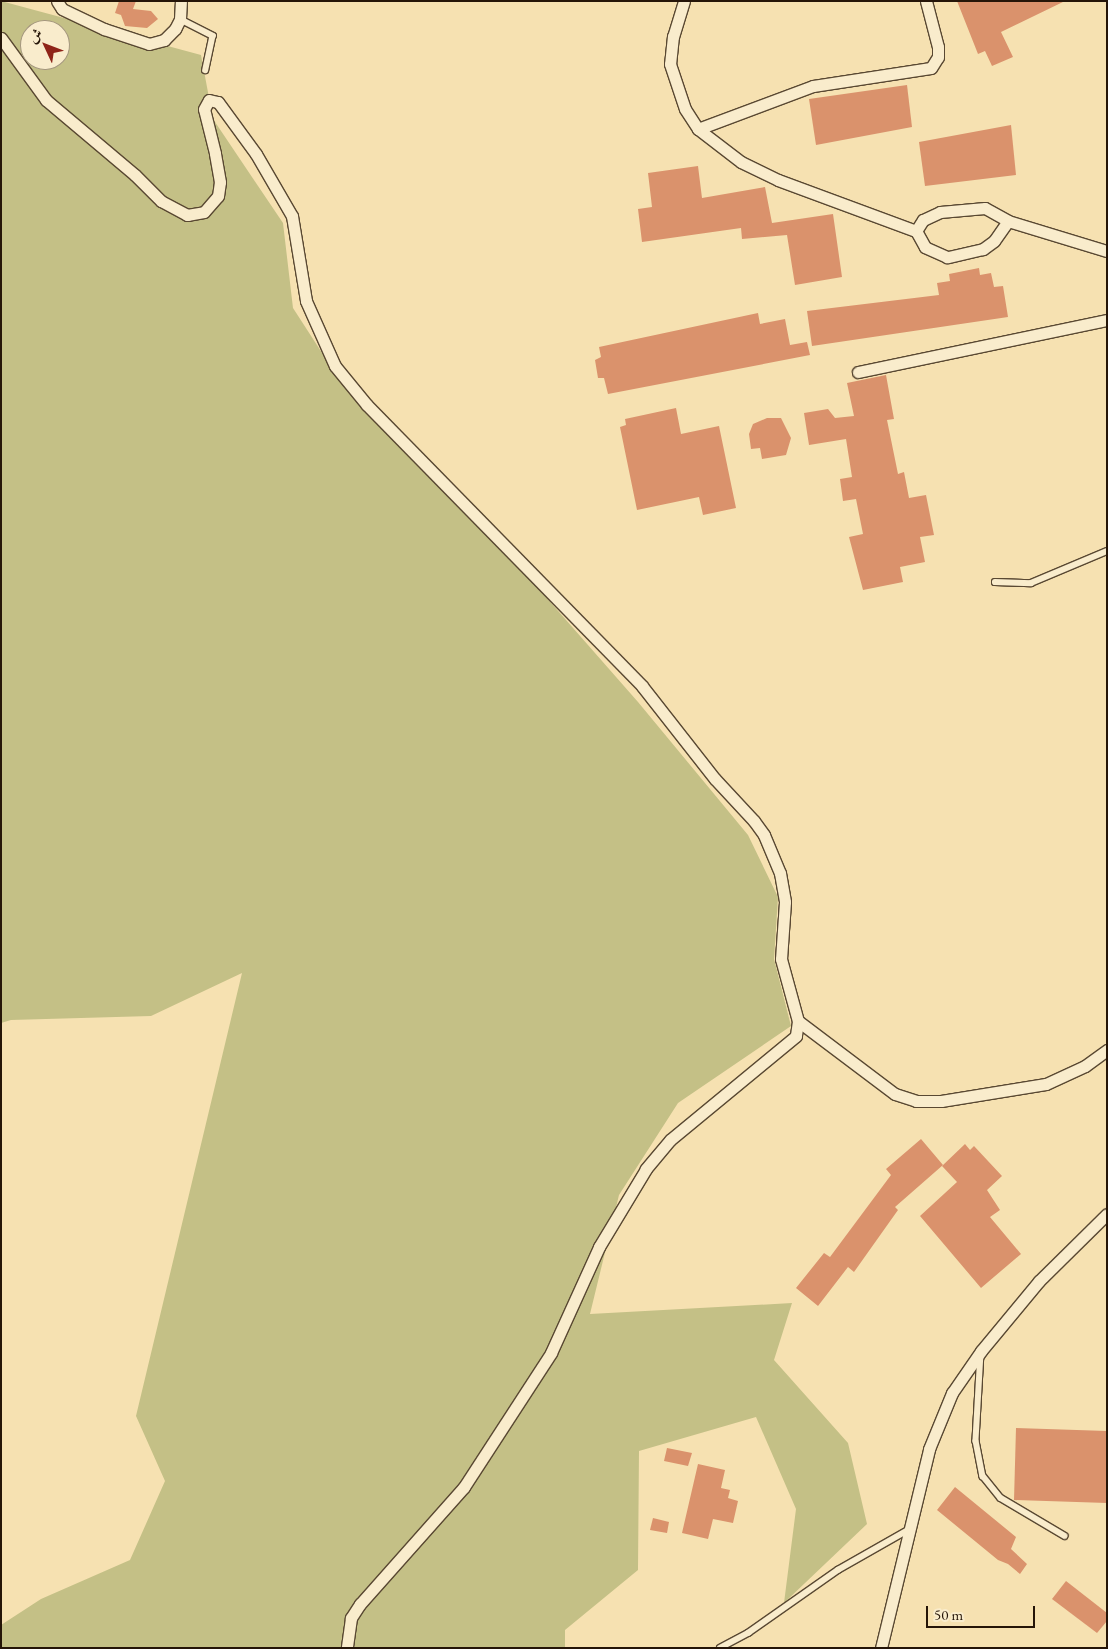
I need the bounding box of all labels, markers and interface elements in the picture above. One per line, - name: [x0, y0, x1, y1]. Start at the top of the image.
- north arrow: [20, 20, 70, 70]
- text: ش: [23, 24, 46, 47]
- scale bar: [928, 1596, 1037, 1628]
- text: 50 m: [934, 1605, 963, 1624]

